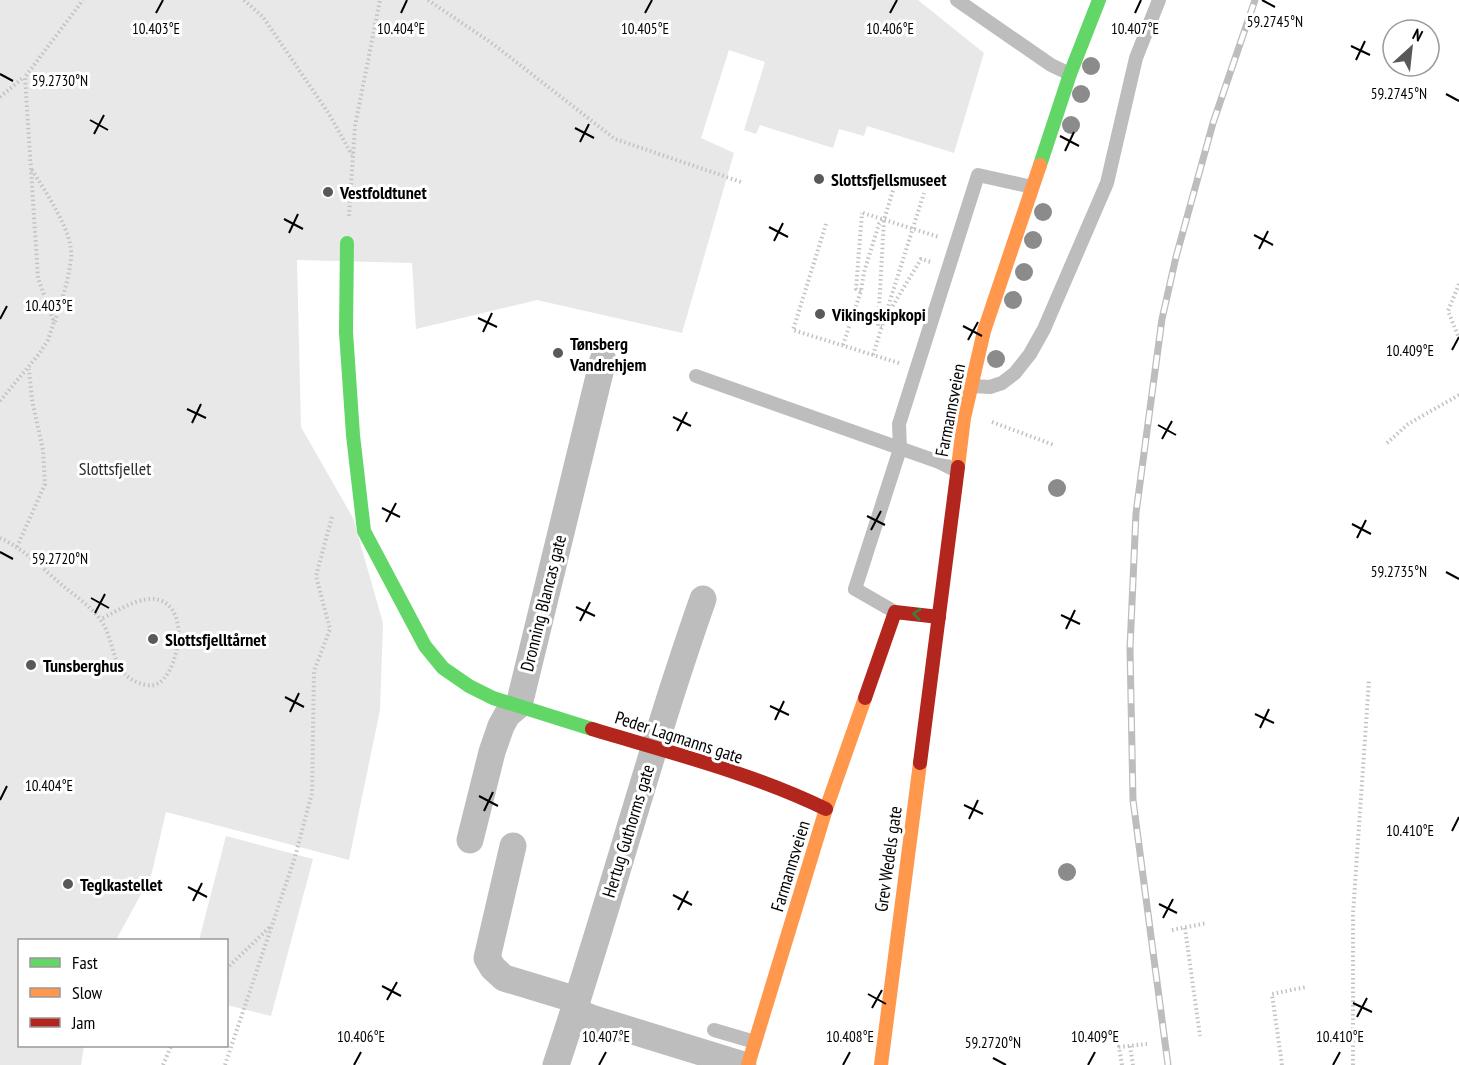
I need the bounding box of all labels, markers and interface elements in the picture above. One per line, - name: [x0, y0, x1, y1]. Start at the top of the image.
- text: 59.2745°N: [1247, 12, 1303, 31]
- north arrow: [1381, 18, 1441, 78]
- text: 10.403°E: [132, 19, 180, 38]
- text: 10.404°E: [377, 19, 425, 38]
- text: 10.405°E: [621, 19, 669, 38]
- text: 10.406°E: [866, 19, 914, 38]
- text: 10.407°E: [1111, 19, 1159, 38]
- text: N: [1409, 24, 1426, 46]
- text: 59.2730°N: [32, 71, 88, 90]
- text: 59.2745°N: [1371, 84, 1427, 103]
- place label: Slottsfjellsmuseet: [831, 168, 947, 191]
- marker: Slottsfjellsmuseet: [812, 172, 826, 186]
- place label: Vestfoldtunet: [339, 181, 427, 204]
- marker: Vestfoldtunet: [321, 185, 335, 199]
- text: 10.403°E: [25, 296, 73, 315]
- place label: Vikingskipkopi: [831, 303, 926, 326]
- marker: Vikingskipkopi: [813, 307, 827, 321]
- place label: Tønsberg Vandrehjem: [569, 332, 647, 376]
- text: 10.409°E: [1386, 341, 1434, 360]
- marker: Tønsberg Vandrehjem: [551, 346, 565, 360]
- street label: Farmannsveien: [930, 362, 970, 458]
- park label: Slottsfjellet: [79, 457, 151, 480]
- street label: Dronning Blancas gate: [515, 532, 571, 674]
- text: 59.2720°N: [32, 549, 88, 568]
- text: 59.2735°N: [1371, 562, 1427, 581]
- one-way arrow: [912, 609, 921, 621]
- place label: Slottsfjelltårnet: [165, 628, 267, 651]
- marker: Slottsfjelltårnet: [146, 632, 160, 646]
- place label: Tunsberghus: [43, 654, 124, 677]
- marker: Tunsberghus: [24, 658, 38, 672]
- street label: Peder Lagmanns gate: [612, 706, 746, 768]
- street label: Hertug Guthorms gate: [597, 762, 659, 900]
- text: 10.404°E: [25, 776, 73, 795]
- street label: Grev Wedels gate: [869, 805, 907, 913]
- street label: Farmannsveien: [765, 818, 815, 914]
- text: 10.410°E: [1386, 821, 1434, 840]
- place label: Teglkastellet: [80, 873, 163, 896]
- marker: Teglkastellet: [61, 877, 75, 891]
- legend: [18, 939, 228, 1047]
- text: Fast: [72, 951, 98, 974]
- text: Slow: [72, 981, 103, 1004]
- text: Jam: [71, 1011, 95, 1034]
- text: 10.406°E: [337, 1027, 385, 1046]
- text: 10.407°E: [582, 1027, 630, 1046]
- text: 10.408°E: [826, 1027, 874, 1046]
- text: 10.409°E: [1071, 1027, 1119, 1046]
- text: 10.410°E: [1316, 1027, 1364, 1046]
- text: 59.2720°N: [965, 1033, 1021, 1052]

